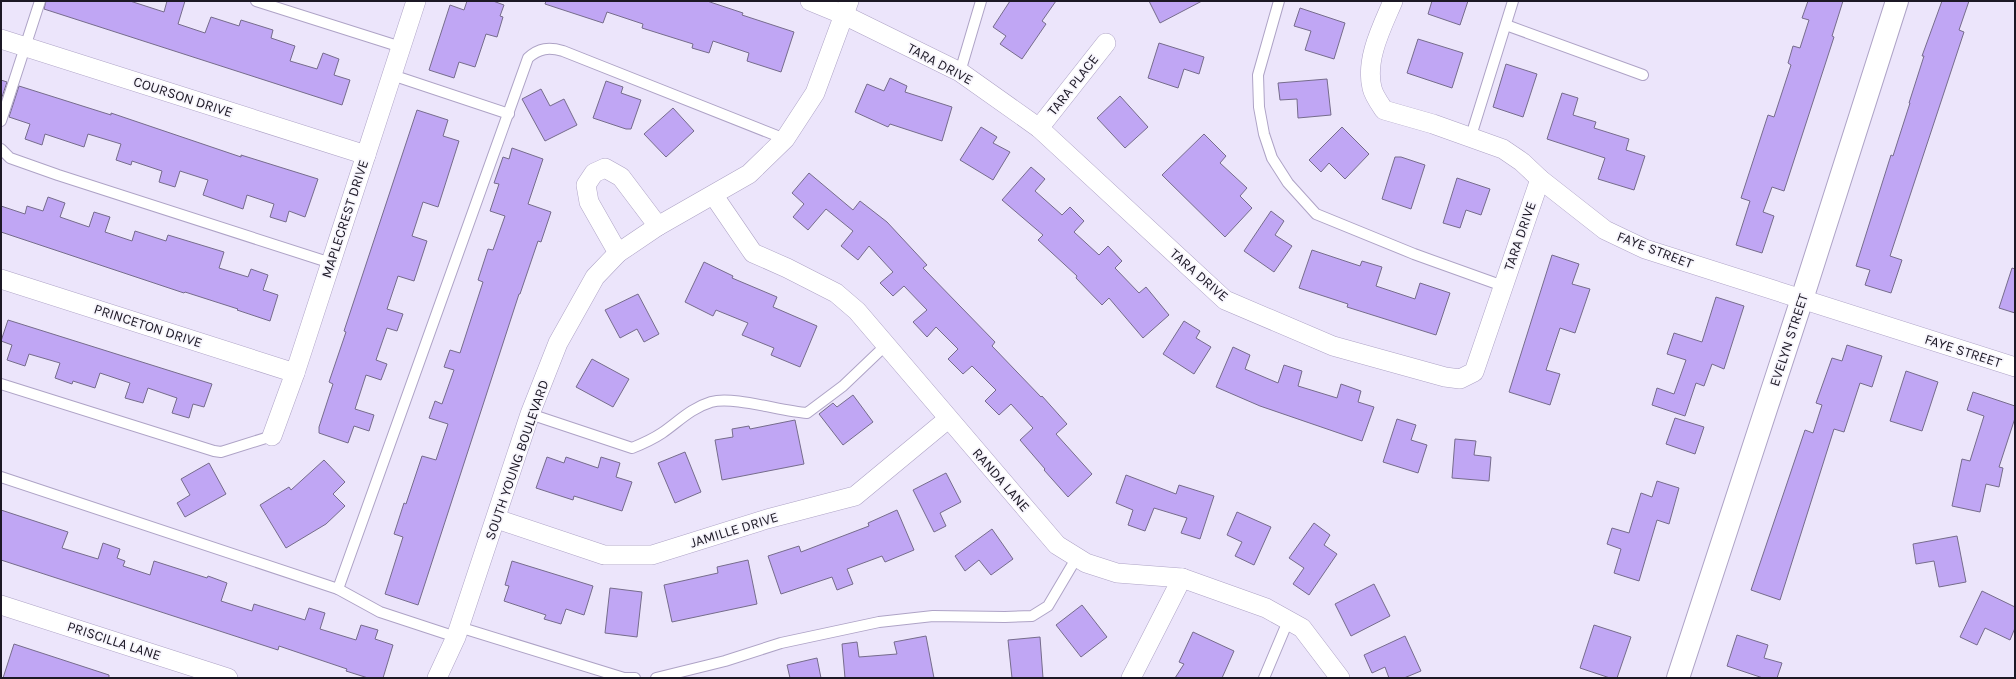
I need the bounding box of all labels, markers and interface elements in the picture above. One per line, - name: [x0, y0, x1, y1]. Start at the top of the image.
- street label: TARA DRIVE: [904, 40, 976, 88]
- street label: TARA PLACE: [1044, 51, 1102, 119]
- street label: COURSON DRIVE: [131, 73, 235, 121]
- street label: MAPLECREST DRIVE: [318, 158, 372, 280]
- street label: TARA DRIVE: [1500, 199, 1540, 273]
- street label: FAYE STREET: [1615, 228, 1695, 272]
- street label: TARA DRIVE: [1166, 245, 1232, 305]
- street label: EVELYN STREET: [1766, 291, 1812, 389]
- street label: PRINCETON DRIVE: [92, 301, 204, 351]
- street label: FAYE STREET: [1922, 331, 2004, 371]
- street label: SOUTH YOUNG BOULEVARD: [482, 378, 552, 542]
- street label: RANDA LANE: [969, 445, 1033, 515]
- street label: JAMILLE DRIVE: [688, 509, 780, 551]
- street label: PRISCILLA LANE: [65, 618, 163, 664]

